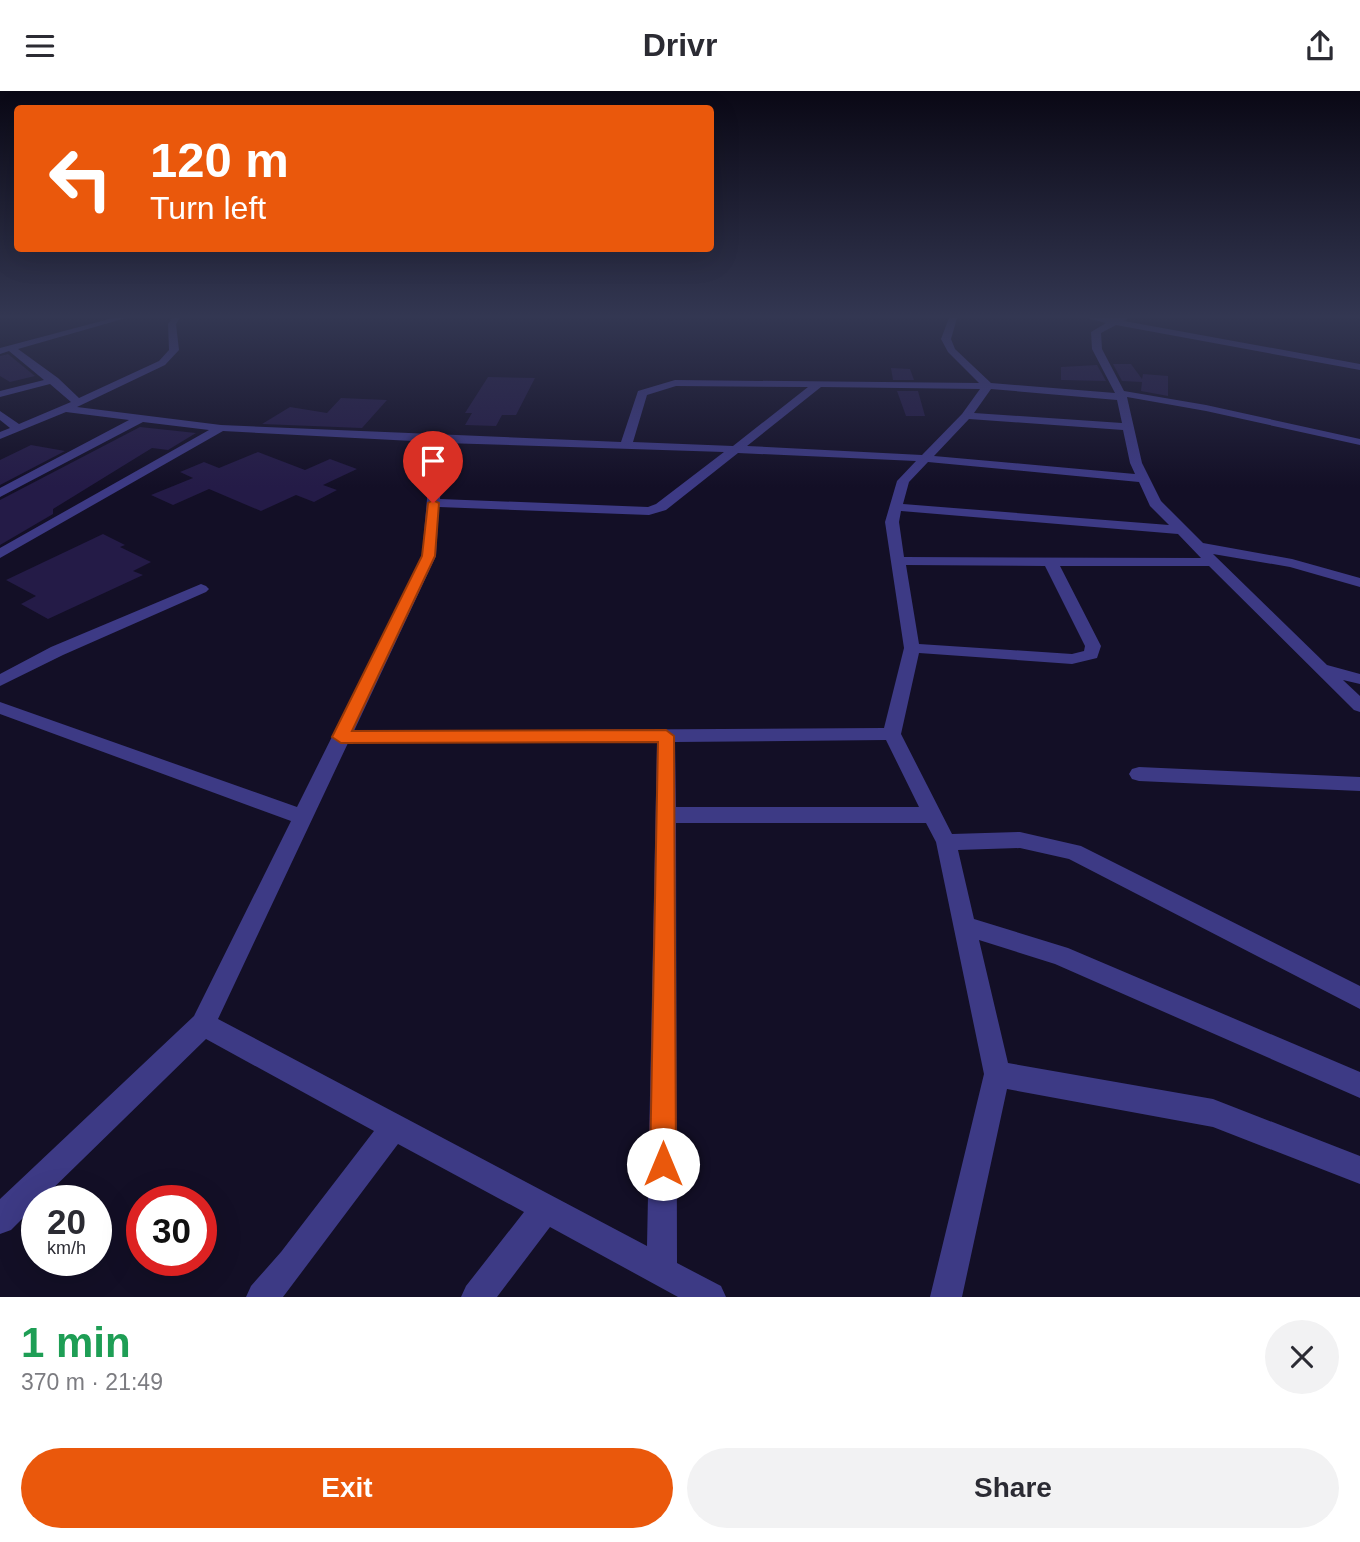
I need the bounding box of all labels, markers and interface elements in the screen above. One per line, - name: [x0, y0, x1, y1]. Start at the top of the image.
- icon: menu: [21, 27, 59, 65]
- text: Drivr: [643, 27, 717, 63]
- icon: share: [1301, 27, 1339, 65]
- icon: left: [35, 133, 126, 224]
- text: 120 m: [150, 133, 289, 187]
- text: Turn left: [150, 190, 266, 226]
- pin: [403, 431, 463, 503]
- icon: arrive: [414, 442, 452, 480]
- position arrow: [626, 1127, 700, 1201]
- speed limit sign: 30: [126, 1185, 217, 1276]
- text: 20: [47, 1202, 86, 1241]
- text: km/h: [47, 1238, 86, 1258]
- text: 1 min: [21, 1319, 131, 1366]
- button: close: [1265, 1320, 1339, 1394]
- text: 370 m · 21:49: [21, 1369, 163, 1395]
- button: Exit: [21, 1448, 673, 1528]
- button: Share: [687, 1448, 1339, 1528]

